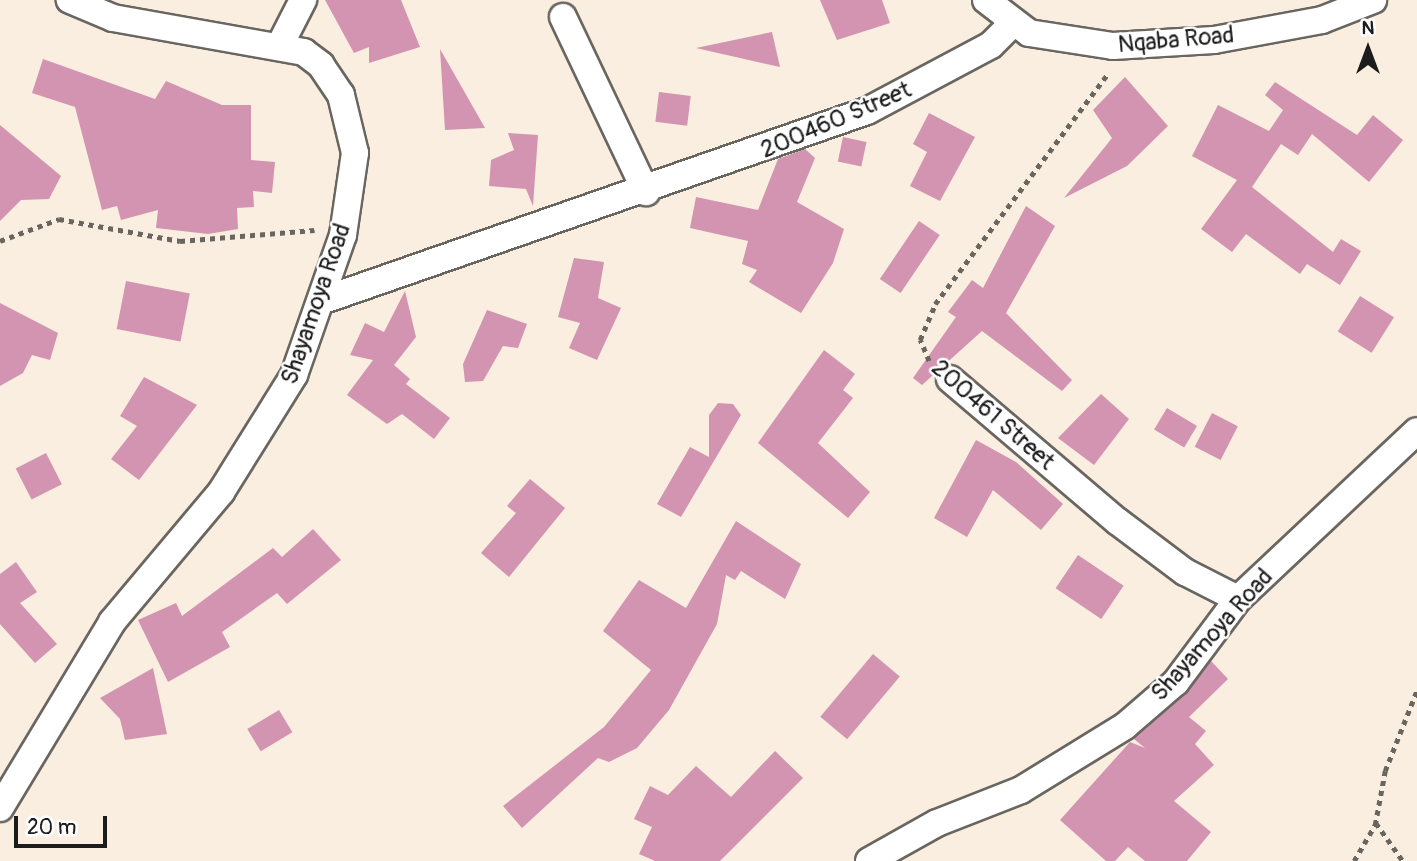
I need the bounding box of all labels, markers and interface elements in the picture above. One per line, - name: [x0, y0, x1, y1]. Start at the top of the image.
- north arrow: [1333, 14, 1403, 84]
- text: N: [1362, 16, 1374, 40]
- street label: Nqaba Road: [1117, 21, 1235, 59]
- street label: 200460 Street: [756, 75, 916, 165]
- street label: Shayamoya Road: [275, 220, 357, 388]
- street label: 200461 Street: [926, 354, 1060, 476]
- street label: Shayamoya Road: [1145, 563, 1279, 707]
- scale bar: [18, 802, 110, 846]
- text: 20 m: [27, 814, 76, 841]

